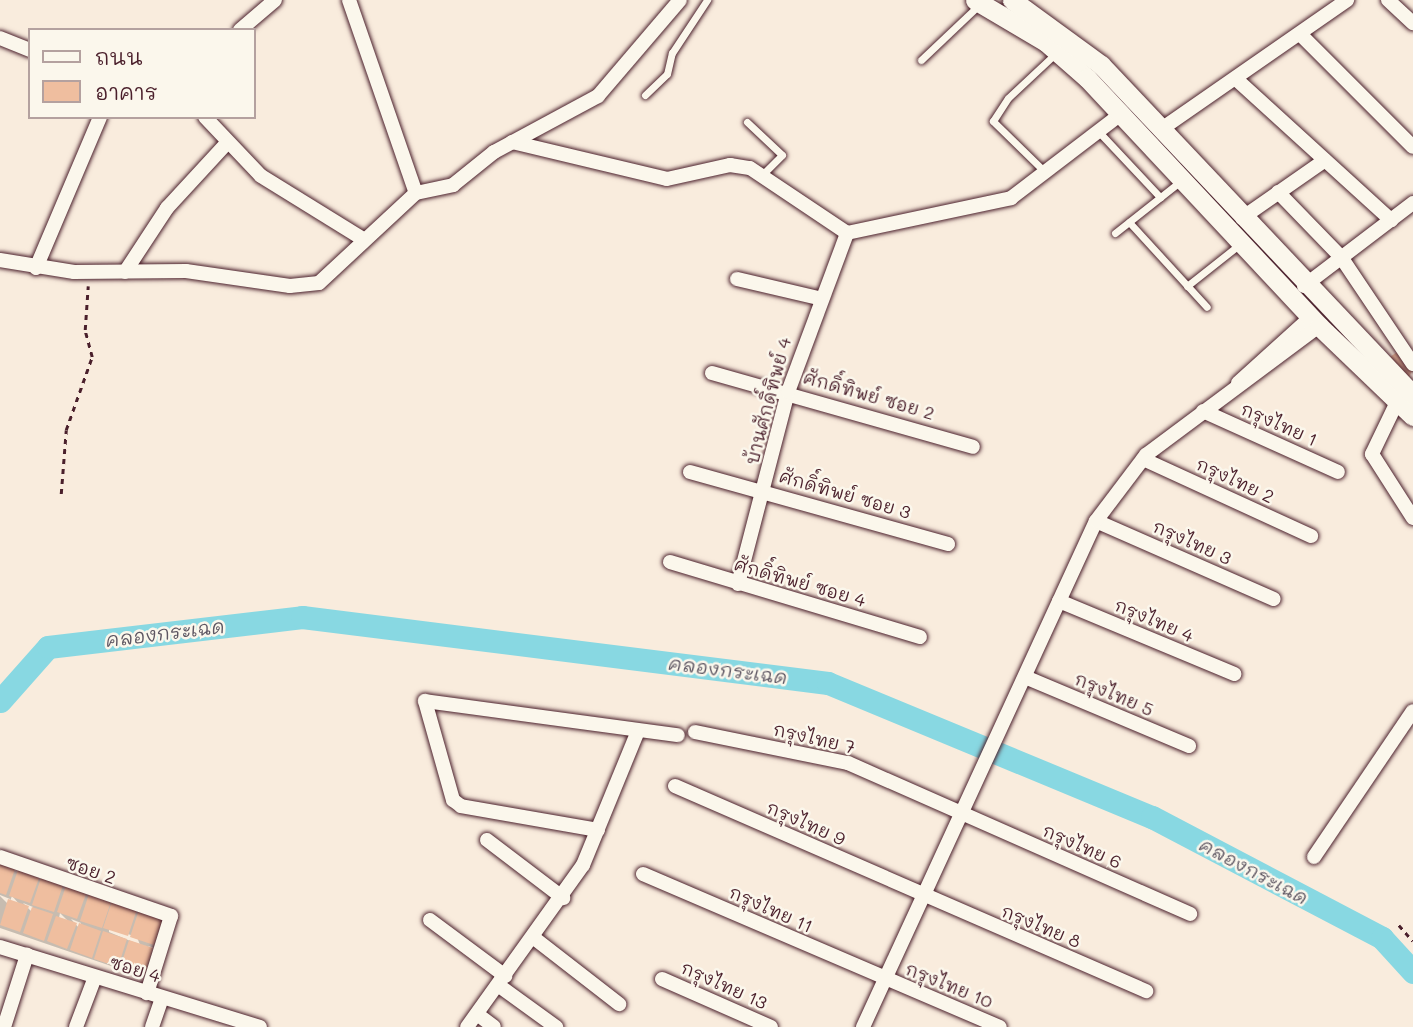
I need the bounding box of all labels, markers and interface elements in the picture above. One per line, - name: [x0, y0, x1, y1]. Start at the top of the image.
- legend: [28, 28, 256, 119]
- text: ถนน: [95, 43, 143, 70]
- text: อาคาร: [95, 78, 158, 105]
- street label: บ้านศักดิ์ทิพย์ 4: [741, 335, 795, 467]
- street label: ศักดิ์ทิพย์ ซอย 2: [801, 366, 937, 424]
- street label: กรุงไทย 1: [1237, 398, 1321, 450]
- street label: กรุงไทย 2: [1193, 453, 1277, 507]
- street label: ศักดิ์ทิพย์ ซอย 3: [777, 465, 913, 523]
- street label: กรุงไทย 3: [1149, 515, 1235, 569]
- street label: ศักดิ์ทิพย์ ซอย 4: [732, 553, 868, 611]
- street label: กรุงไทย 4: [1111, 594, 1197, 646]
- water label: คลองกระเฉด: [104, 614, 226, 652]
- water label: คลองกระเฉด: [667, 651, 789, 689]
- street label: กรุงไทย 5: [1071, 668, 1157, 720]
- street label: กรุงไทย 7: [771, 718, 857, 758]
- street label: กรุงไทย 9: [763, 796, 849, 850]
- street label: กรุงไทย 6: [1039, 819, 1125, 873]
- water label: คลองกระเฉด: [1196, 833, 1312, 909]
- street label: ซอย 2: [63, 851, 119, 889]
- street label: กรุงไทย 11: [726, 881, 816, 937]
- street label: กรุงไทย 8: [998, 900, 1084, 952]
- street label: ซอย 4: [107, 951, 163, 987]
- street label: กรุงไทย 13: [678, 956, 770, 1014]
- street label: กรุงไทย 10: [902, 958, 996, 1012]

